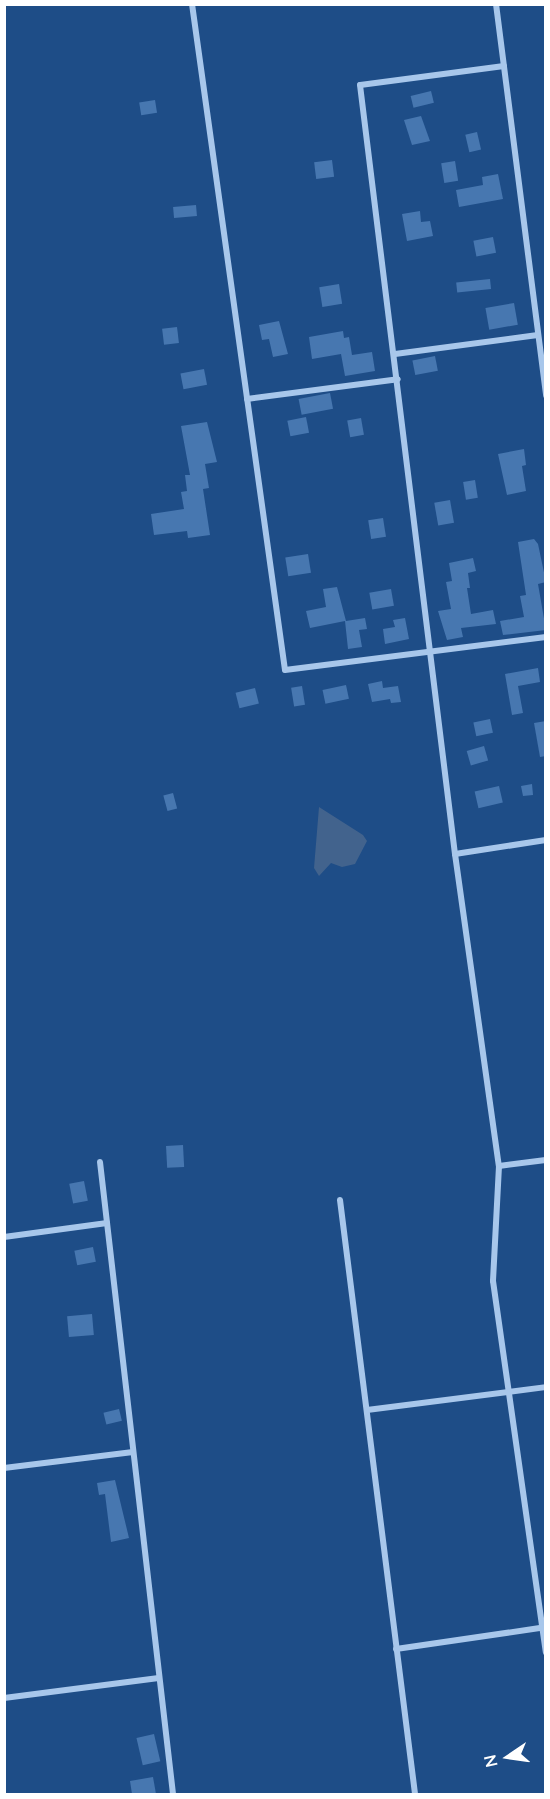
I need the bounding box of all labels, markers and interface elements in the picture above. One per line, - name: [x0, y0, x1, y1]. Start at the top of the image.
- north arrow: [478, 1727, 538, 1787]
- text: N: [479, 1753, 501, 1769]

